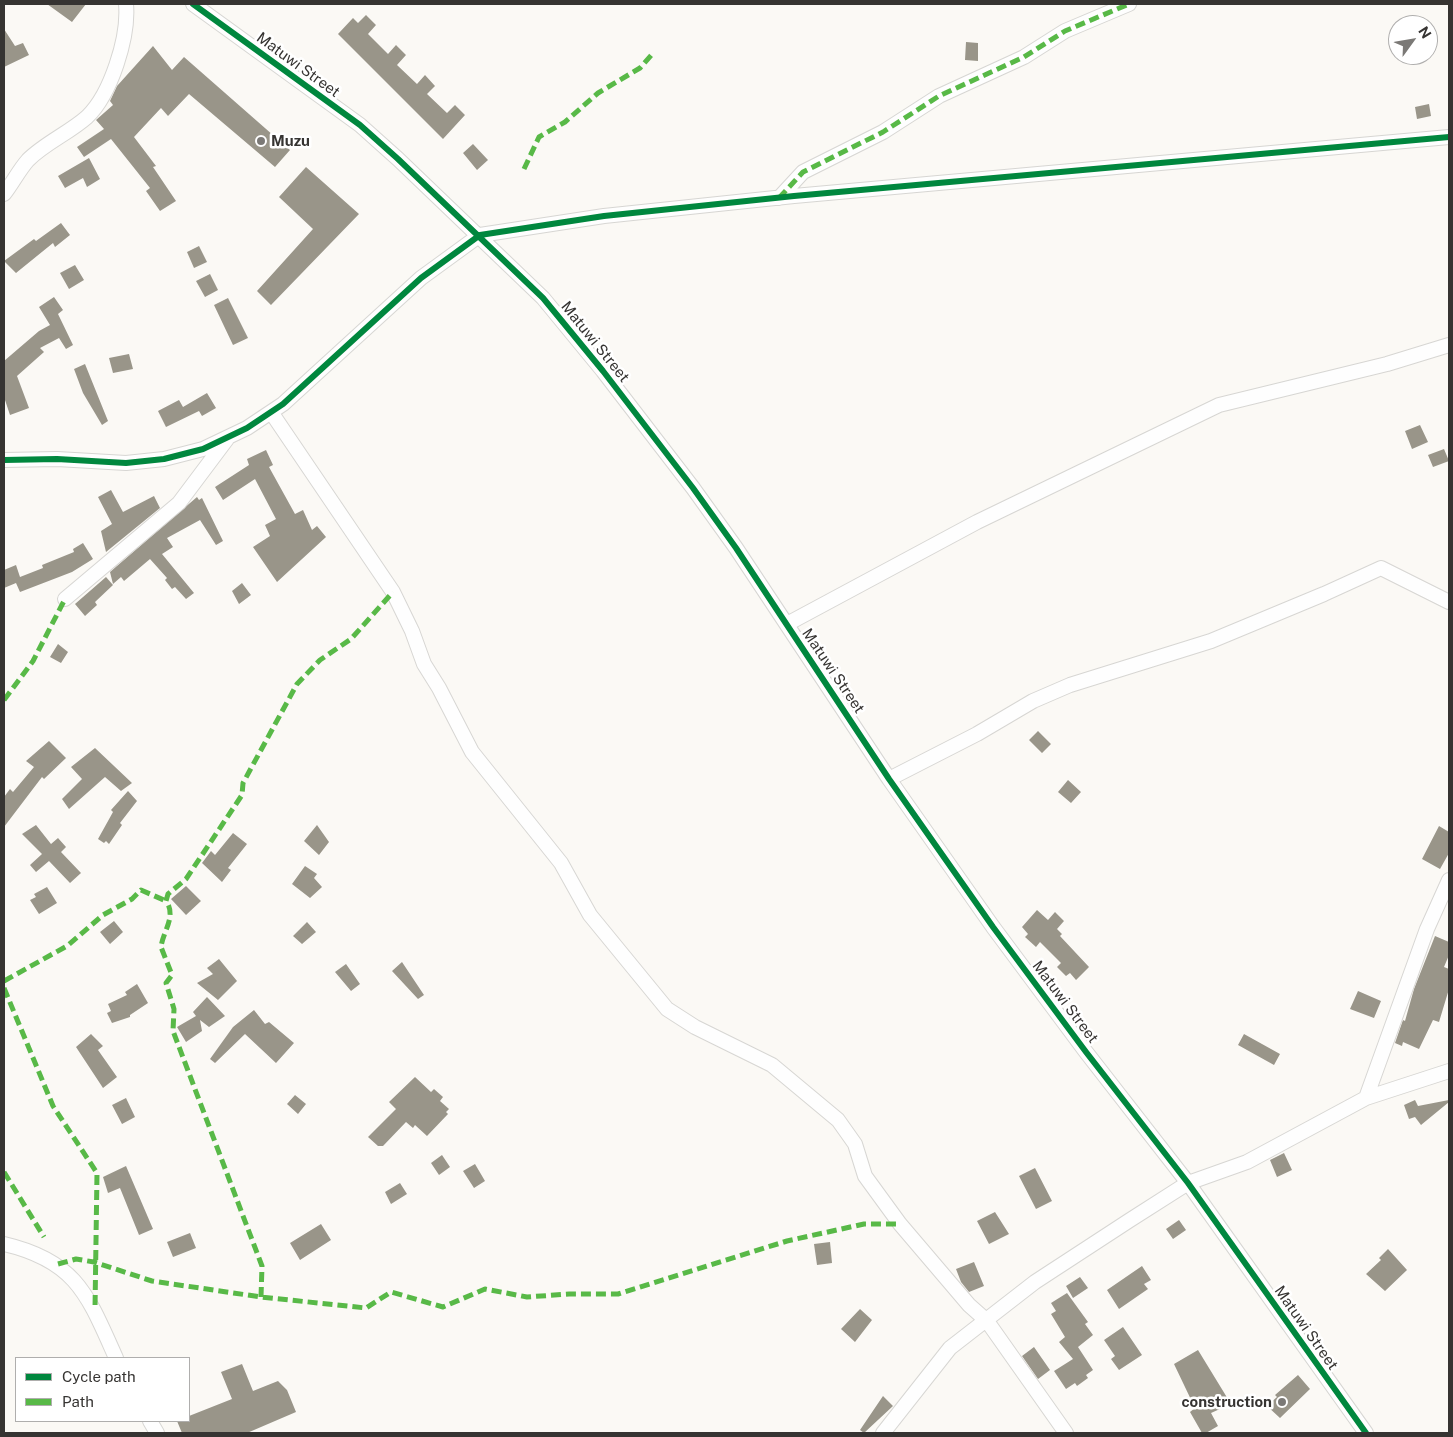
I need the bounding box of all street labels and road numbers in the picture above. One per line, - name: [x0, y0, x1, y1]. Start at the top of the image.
- street label: Matuwi Street: [253, 29, 343, 101]
- street label: Matuwi Street: [557, 298, 633, 386]
- street label: Matuwi Street: [798, 625, 868, 717]
- street label: Matuwi Street: [1028, 957, 1102, 1047]
- street label: Matuwi Street: [1270, 1282, 1342, 1374]

